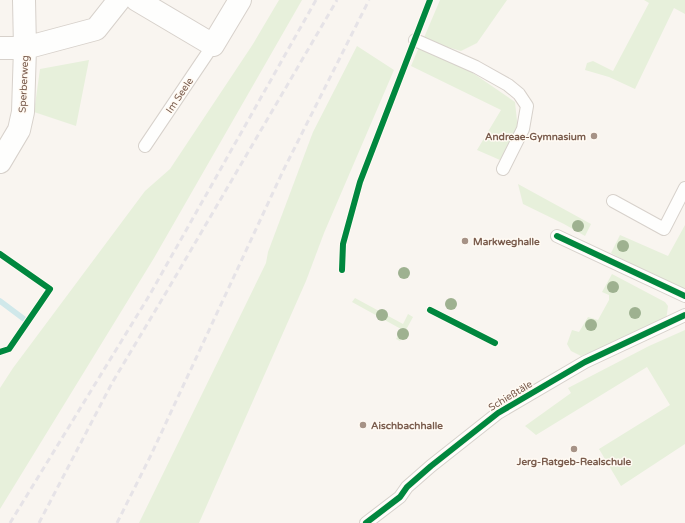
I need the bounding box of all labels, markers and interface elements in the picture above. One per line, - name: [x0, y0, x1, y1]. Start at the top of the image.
- street label: Sperberweg: [17, 55, 31, 113]
- street label: Im Seele: [164, 75, 196, 116]
- place label: Andreae-Gymnasium: [485, 131, 586, 143]
- marker: Andreae-Gymnasium: [589, 131, 599, 141]
- marker: Markweghalle: [460, 236, 470, 246]
- place label: Markweghalle: [473, 236, 540, 248]
- street label: Schießtäle: [486, 378, 535, 414]
- marker: Aischbachhalle: [358, 420, 368, 430]
- place label: Aischbachhalle: [371, 420, 443, 432]
- marker: Jerg-Ratgeb-Realschule: [569, 444, 579, 454]
- place label: Jerg-Ratgeb-Realschule: [516, 456, 632, 468]

